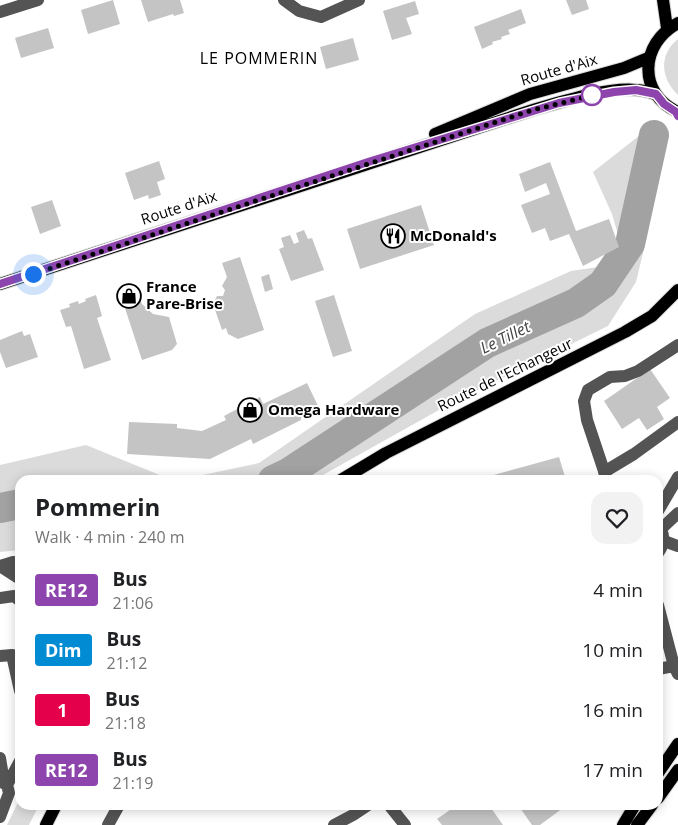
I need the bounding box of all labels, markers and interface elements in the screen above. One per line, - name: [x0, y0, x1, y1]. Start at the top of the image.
- district label: LE POMMERIN: [200, 47, 318, 69]
- street label: Route d'Aix: [518, 49, 599, 90]
- unlabelled marker: [581, 84, 603, 106]
- street label: Route d'Aix: [138, 185, 219, 229]
- restaurant icon: McDonald's: [380, 223, 406, 249]
- place label: McDonald's: [410, 225, 497, 245]
- your location: [21, 262, 46, 287]
- place label: France Pare-Brise: [146, 276, 223, 313]
- shop icon: France Pare-Brise: [116, 283, 142, 309]
- water label: Le Tillet: [476, 315, 534, 359]
- street label: Route de l'Echangeur: [434, 333, 575, 416]
- shop icon: Omega Hardware: [237, 397, 263, 423]
- place label: Omega Hardware: [268, 399, 400, 419]
- text: Pommerin: [35, 490, 160, 523]
- button: heart: [591, 492, 643, 544]
- text: Walk · 4 min · 240 m: [35, 526, 185, 548]
- text: Bus: [113, 566, 147, 592]
- text: 4 min: [593, 577, 643, 603]
- text: RE12: [45, 578, 88, 602]
- text: 21:06: [113, 592, 153, 614]
- text: Bus: [107, 626, 141, 652]
- text: 10 min: [582, 637, 643, 663]
- text: Dim: [45, 638, 82, 662]
- text: 21:12: [107, 652, 147, 674]
- text: Bus: [105, 686, 140, 712]
- text: 16 min: [582, 697, 643, 723]
- text: 1: [57, 698, 68, 722]
- text: 21:18: [105, 712, 146, 734]
- text: Bus: [113, 746, 147, 772]
- text: 17 min: [582, 757, 643, 783]
- text: RE12: [45, 758, 88, 782]
- text: 21:19: [113, 772, 153, 794]

